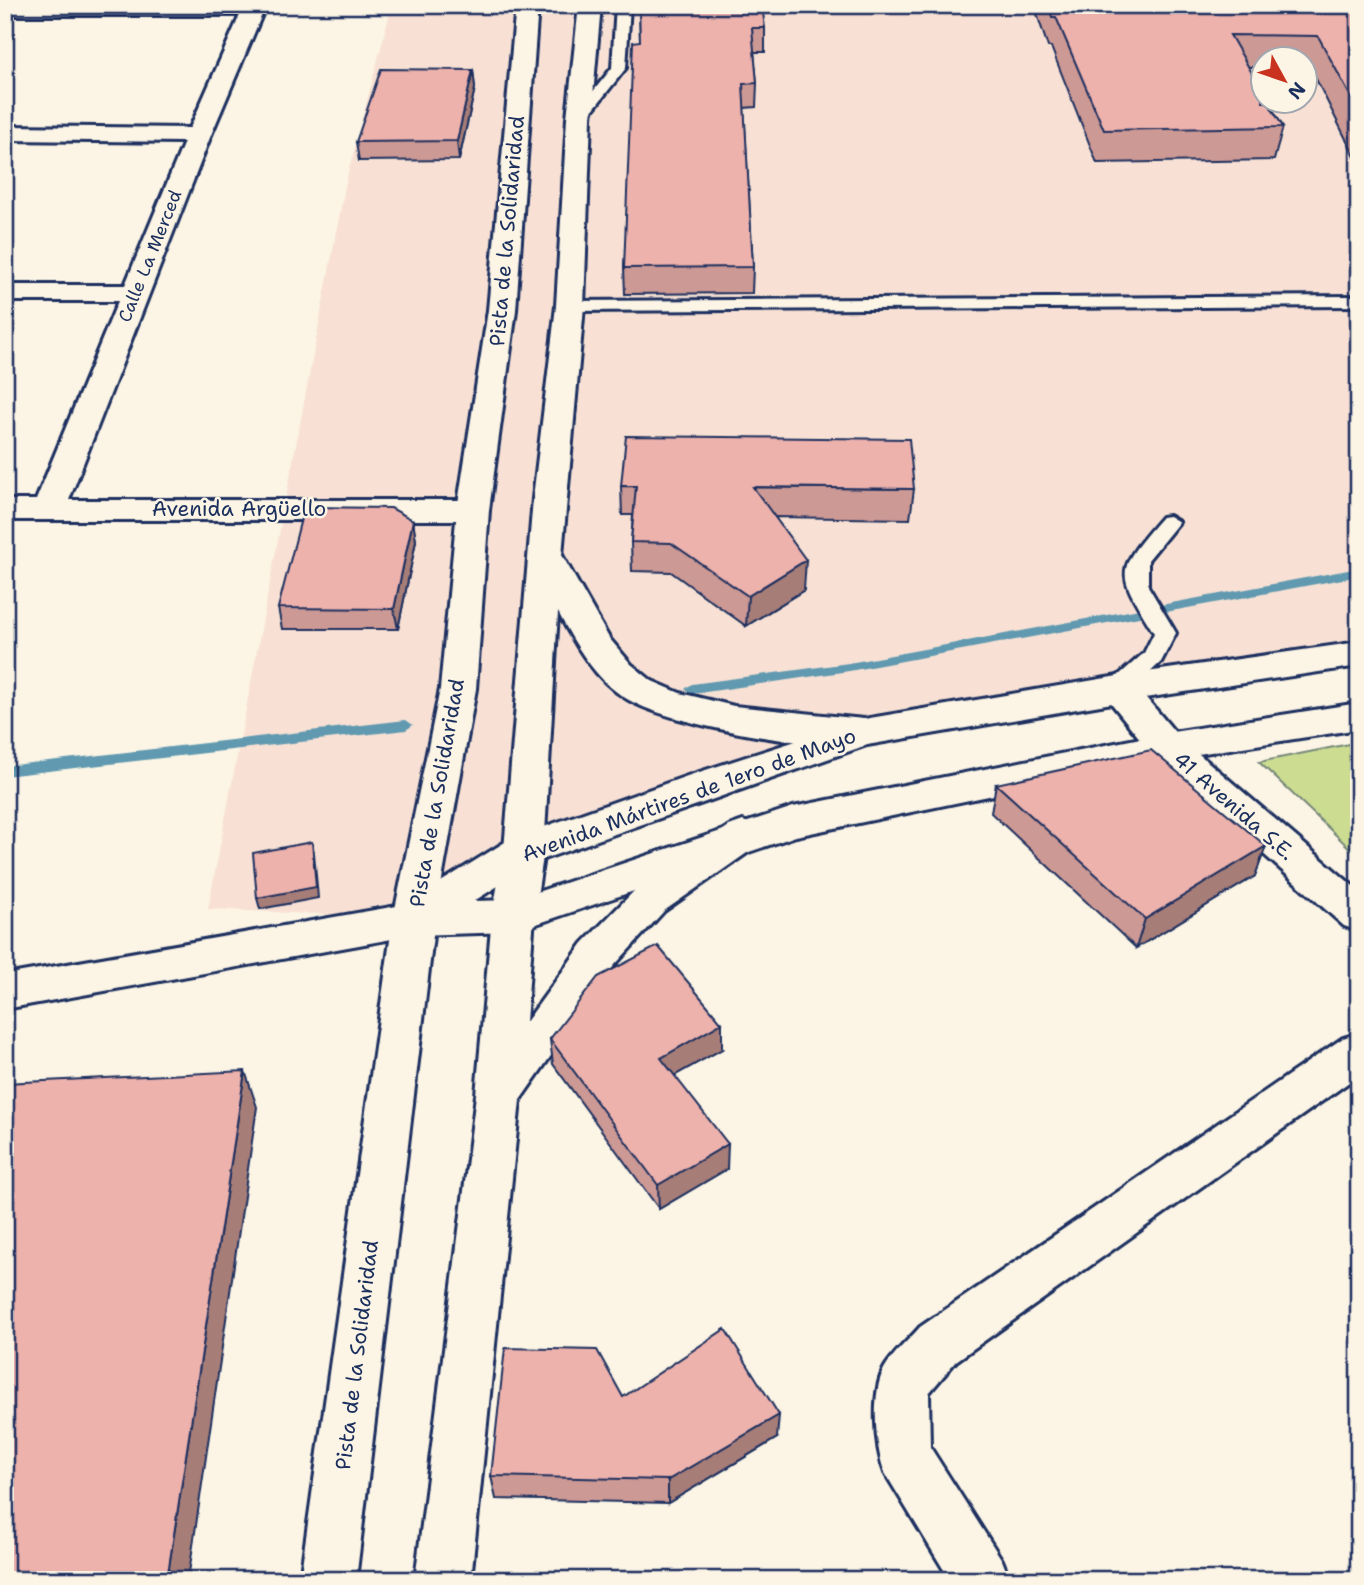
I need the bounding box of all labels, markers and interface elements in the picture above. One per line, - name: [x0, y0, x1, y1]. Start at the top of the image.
- north arrow: [1248, 46, 1318, 116]
- text: N: [1282, 77, 1311, 104]
- street label: Pista de la Solidaridad: [483, 114, 531, 348]
- street label: Calle La Merced: [113, 186, 187, 326]
- street label: Avenida Argüello: [152, 495, 326, 523]
- street label: Pista de la Solidaridad: [403, 677, 471, 909]
- street label: Avenida Mártires de 1ero de Mayo: [518, 721, 860, 869]
- street label: 41 Avenida S.E.: [1167, 745, 1301, 867]
- street label: Pista de la Solidaridad: [329, 1238, 385, 1472]

